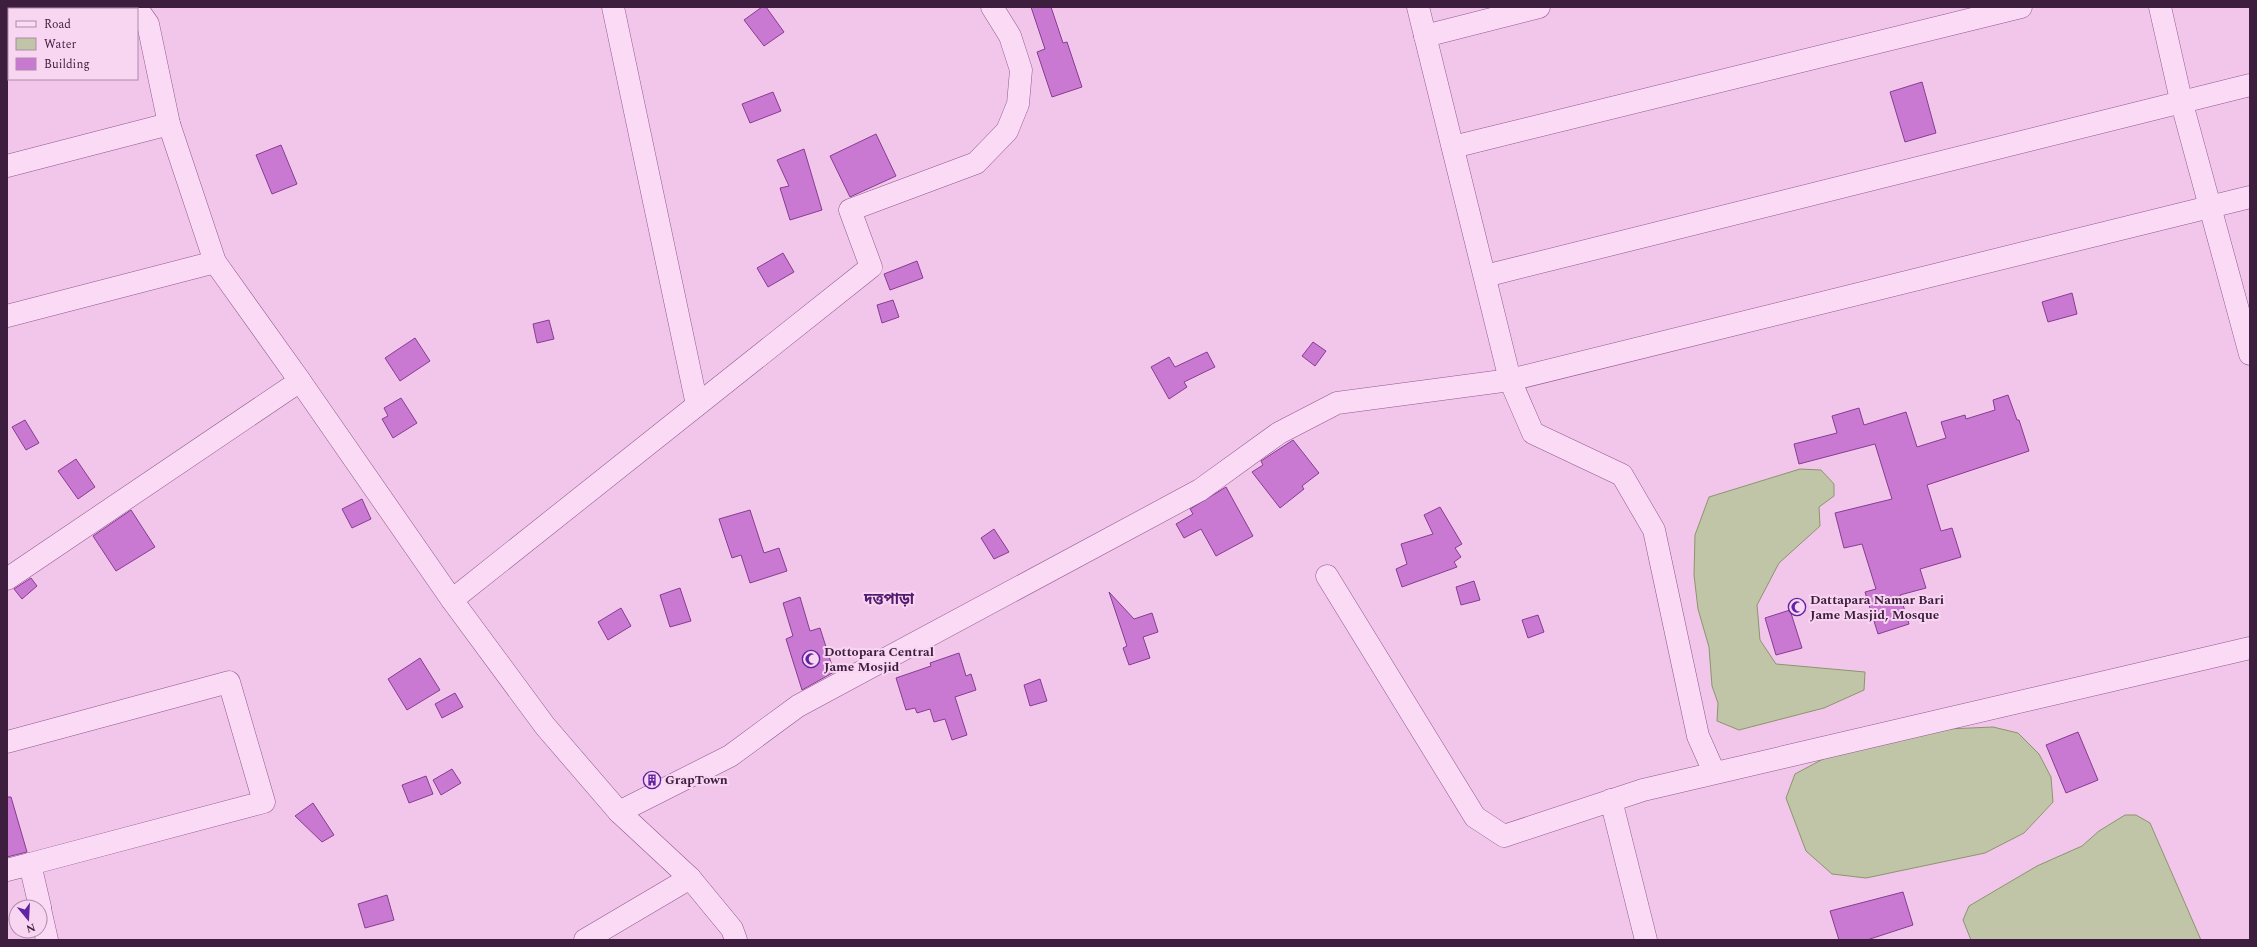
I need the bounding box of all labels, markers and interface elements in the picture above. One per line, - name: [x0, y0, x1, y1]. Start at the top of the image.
- legend: [8, 8, 138, 80]
- text: Road: [44, 15, 71, 34]
- text: Water: [44, 35, 76, 54]
- text: Building: [44, 55, 90, 74]
- district label: দত্তপাড়া: [863, 588, 915, 611]
- place label: Dattapara Namar Bari Jame Masjid, Mosque: [1810, 590, 1944, 625]
- mosque icon: Dattapara Namar Bari Jame Masjid, Mosque: [1787, 597, 1807, 617]
- place label: Dottopara Central Jame Mosjid: [824, 642, 934, 677]
- mosque icon: Dottopara Central Jame Mosjid: [801, 649, 821, 669]
- building icon: GrapTown: [642, 770, 662, 790]
- place label: GrapTown: [665, 770, 728, 790]
- north arrow: [8, 899, 48, 939]
- text: N: [24, 919, 38, 938]

